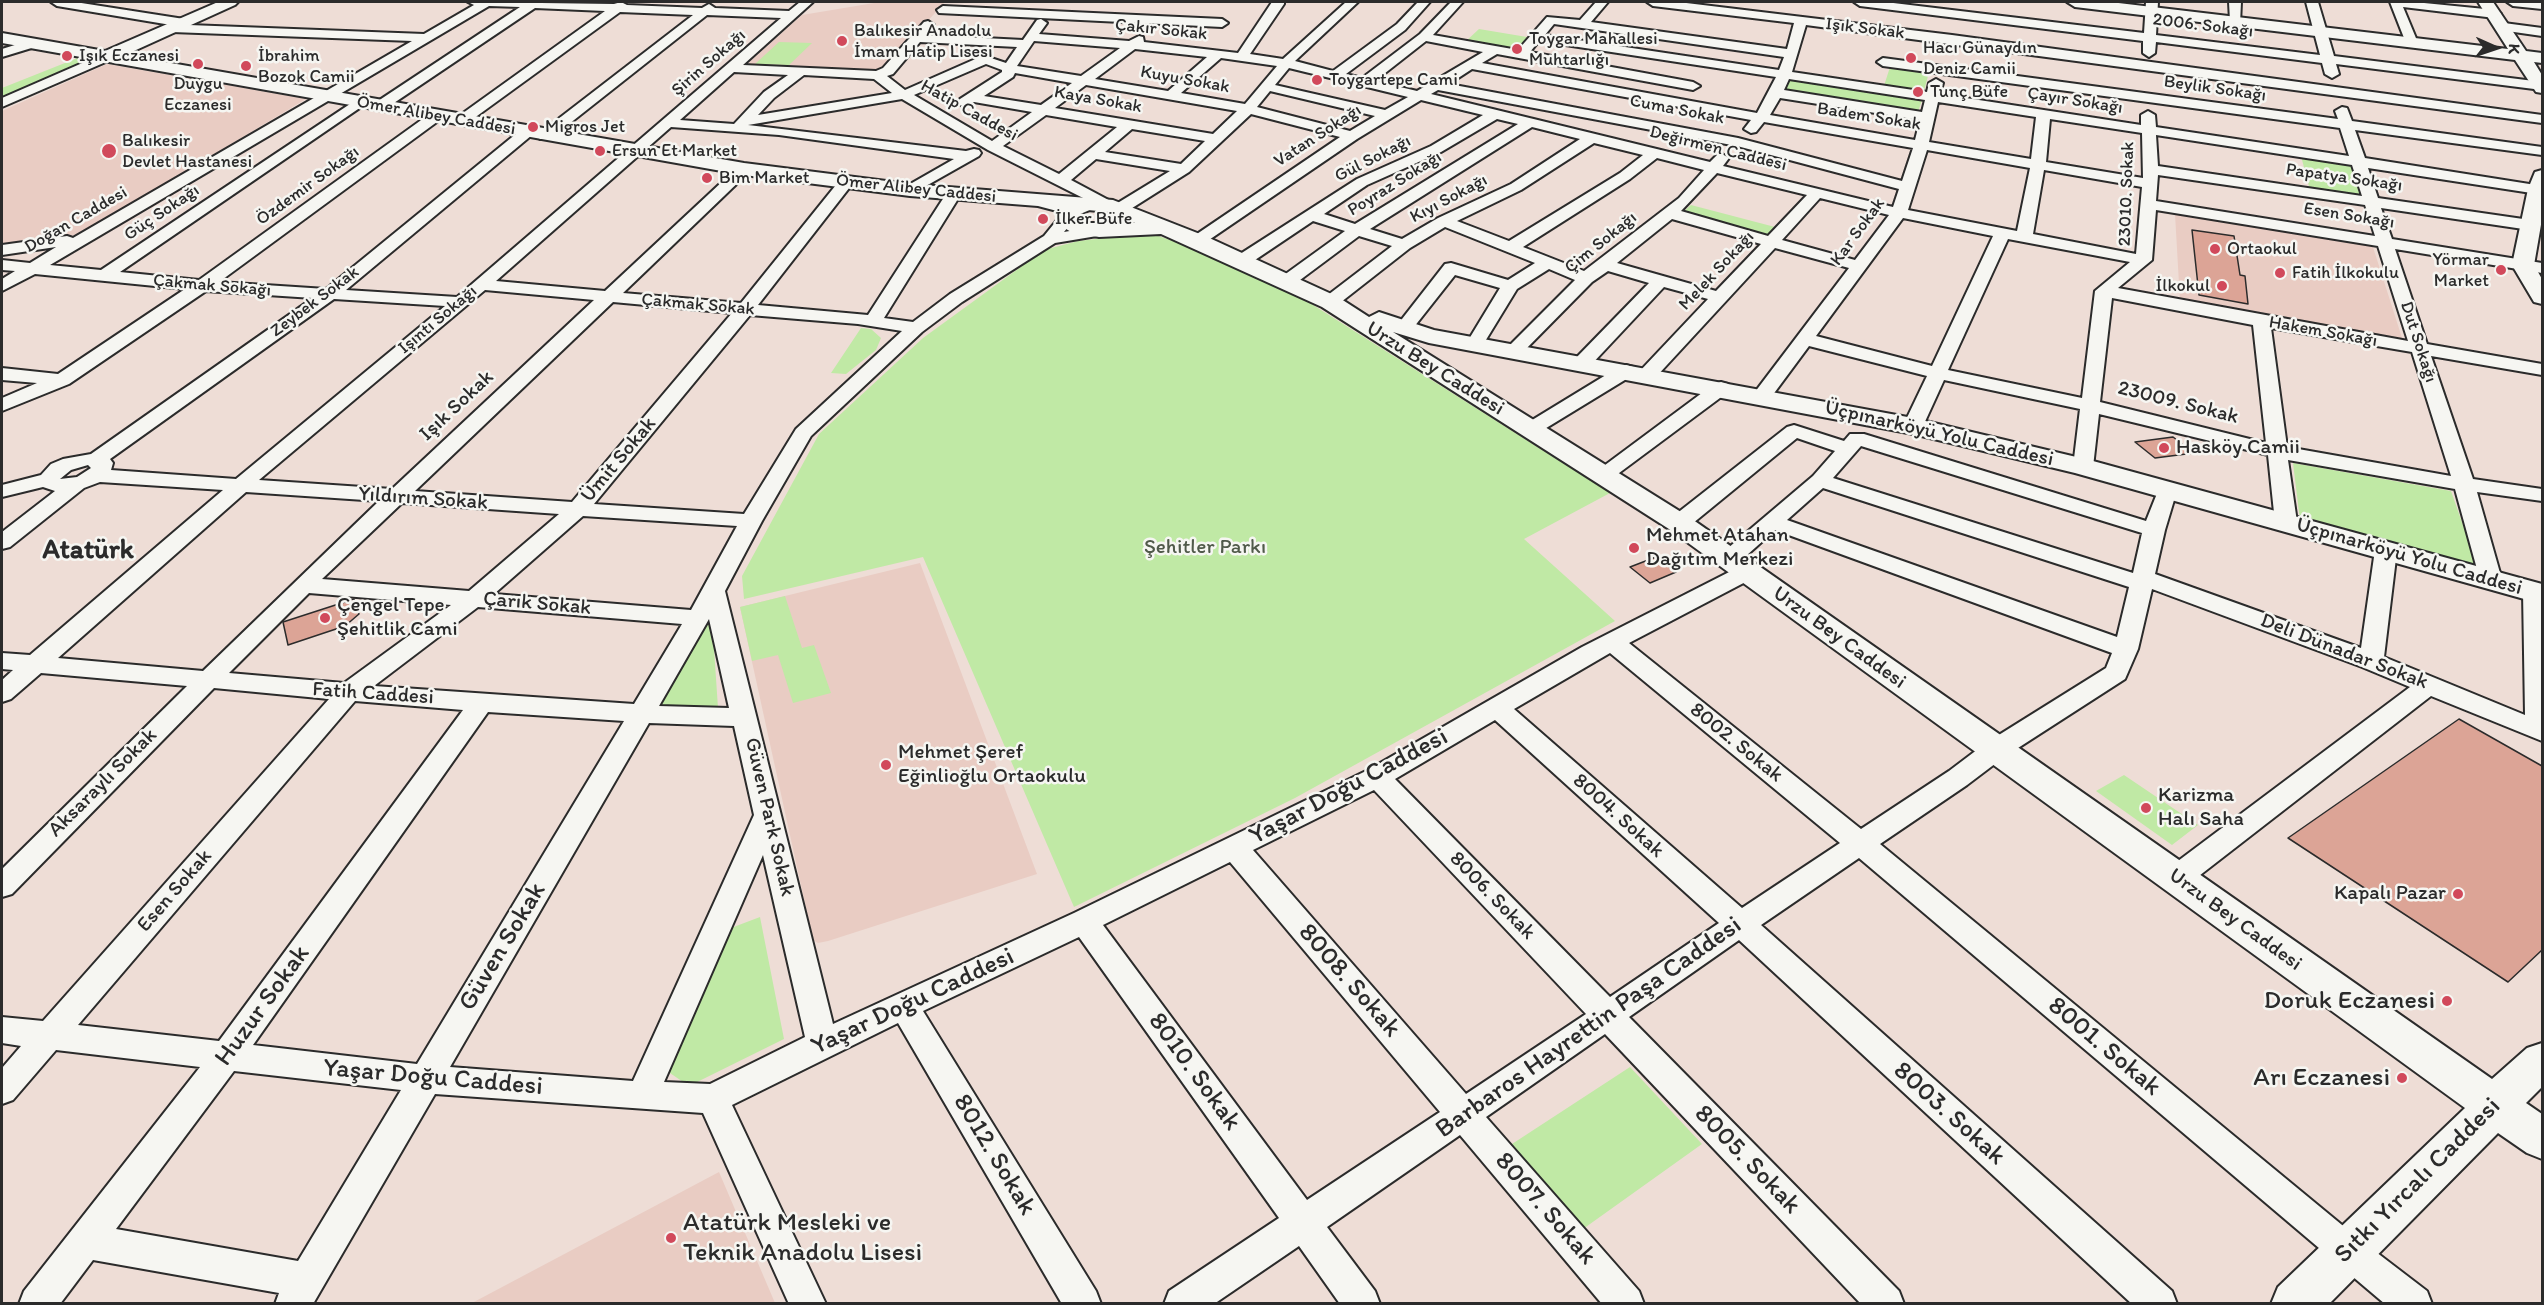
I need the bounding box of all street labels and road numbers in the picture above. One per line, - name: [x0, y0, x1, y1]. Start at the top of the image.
- street label: 2006. Sokağı: [2152, 9, 2254, 43]
- street label: Işık Sokak: [1824, 13, 1906, 45]
- street label: Çakır Sokak: [1114, 14, 1208, 46]
- street label: Şirin Sokağı: [667, 25, 751, 101]
- street label: Kuyu Sokak: [1139, 62, 1231, 98]
- street label: Beylik Sokağı: [2162, 71, 2268, 107]
- street label: Hatip Caddesi: [917, 75, 1021, 147]
- street label: Kaya Sokak: [1052, 82, 1144, 118]
- street label: Çayır Sokağı: [2026, 83, 2124, 119]
- street label: Cuma Sokak: [1628, 90, 1726, 130]
- street label: Ömer Alibey Caddesi: [355, 91, 517, 141]
- street label: Badem Sokak: [1816, 98, 1922, 136]
- street label: Vatan Sokağı: [1270, 100, 1366, 172]
- street label: Değirmen Caddesi: [1647, 122, 1789, 176]
- street label: Gül Sokağı: [1331, 131, 1415, 187]
- street label: Özdemir Sokağı: [252, 141, 364, 231]
- street label: 23010. Sokak: [2114, 141, 2140, 247]
- street label: Poyraz Sokağı: [1344, 147, 1446, 221]
- street label: Papatya Sokağı: [2284, 159, 2404, 197]
- street label: Ömer Alibey Caddesi: [835, 170, 997, 208]
- street label: Kıyı Sokağı: [1407, 170, 1491, 228]
- street label: Güç Sokağı: [120, 180, 204, 246]
- street label: Doğan Caddesi: [21, 182, 131, 258]
- street label: Kar Sokak: [1826, 194, 1890, 270]
- street label: Esen Sokağı: [2302, 198, 2396, 234]
- street label: Çim Sokağı: [1561, 207, 1641, 279]
- street label: Melek Sokağı: [1675, 227, 1759, 315]
- street label: Zeybek Sokak: [266, 262, 364, 342]
- street label: Çakmak Sokağı: [152, 270, 272, 302]
- street label: Işıntı Sokağı: [394, 281, 482, 359]
- street label: Çakmak Sokak: [640, 289, 756, 321]
- street label: Dut Sokağı: [2395, 299, 2441, 385]
- street label: Hakem Sokağı: [2267, 312, 2379, 352]
- street label: Urzu Bey Caddesi: [1361, 316, 1509, 422]
- street label: Işık Sokak: [415, 365, 499, 447]
- street label: 23009. Sokak: [2115, 376, 2241, 430]
- street label: Üçpınarköyü Yolu Caddesi: [1822, 395, 2056, 473]
- street label: Ümit Sokak: [576, 412, 662, 508]
- street label: Yıldırım Sokak: [357, 482, 489, 516]
- street label: Üçpınarköyü Yolu Caddesi: [2293, 513, 2525, 601]
- street label: Urzu Bey Caddesi: [1768, 581, 1910, 695]
- street label: Çarık Sokak: [482, 587, 592, 621]
- street label: Deli Dünadar Sokak: [2257, 608, 2431, 696]
- street label: Fatih Caddesi: [311, 677, 435, 711]
- street label: 8002. Sokak: [1684, 698, 1788, 788]
- street label: Yaşar Doğu Caddesi: [1244, 722, 1454, 852]
- street label: Aksaraylı Sokak: [43, 723, 163, 843]
- street label: Güven Park Sokak: [738, 735, 800, 899]
- street label: 8004. Sokak: [1567, 768, 1669, 864]
- street label: Esen Sokak: [132, 844, 218, 938]
- street label: 8006. Sokak: [1444, 847, 1540, 945]
- street label: Urzu Bey Caddesi: [2164, 863, 2306, 977]
- street label: Güven Sokak: [453, 877, 553, 1017]
- street label: Barbaros Hayrettin Paşa Caddesi: [1430, 910, 1748, 1146]
- street label: 8008. Sokak: [1291, 918, 1407, 1044]
- street label: Huzur Sokak: [209, 940, 317, 1072]
- street label: Yaşar Doğu Caddesi: [807, 941, 1019, 1063]
- street label: 8001. Sokak: [2041, 991, 2167, 1103]
- street label: 8010. Sokak: [1141, 1007, 1247, 1137]
- street label: Yaşar Doğu Caddesi: [322, 1053, 544, 1103]
- street label: 8003. Sokak: [1886, 1056, 2012, 1172]
- street label: 8012. Sokak: [946, 1089, 1042, 1221]
- street label: Sıtkı Yırcalı Caddesi: [2328, 1091, 2508, 1271]
- street label: 8005. Sokak: [1687, 1099, 1807, 1221]
- street label: 8007. Sokak: [1488, 1146, 1602, 1272]

